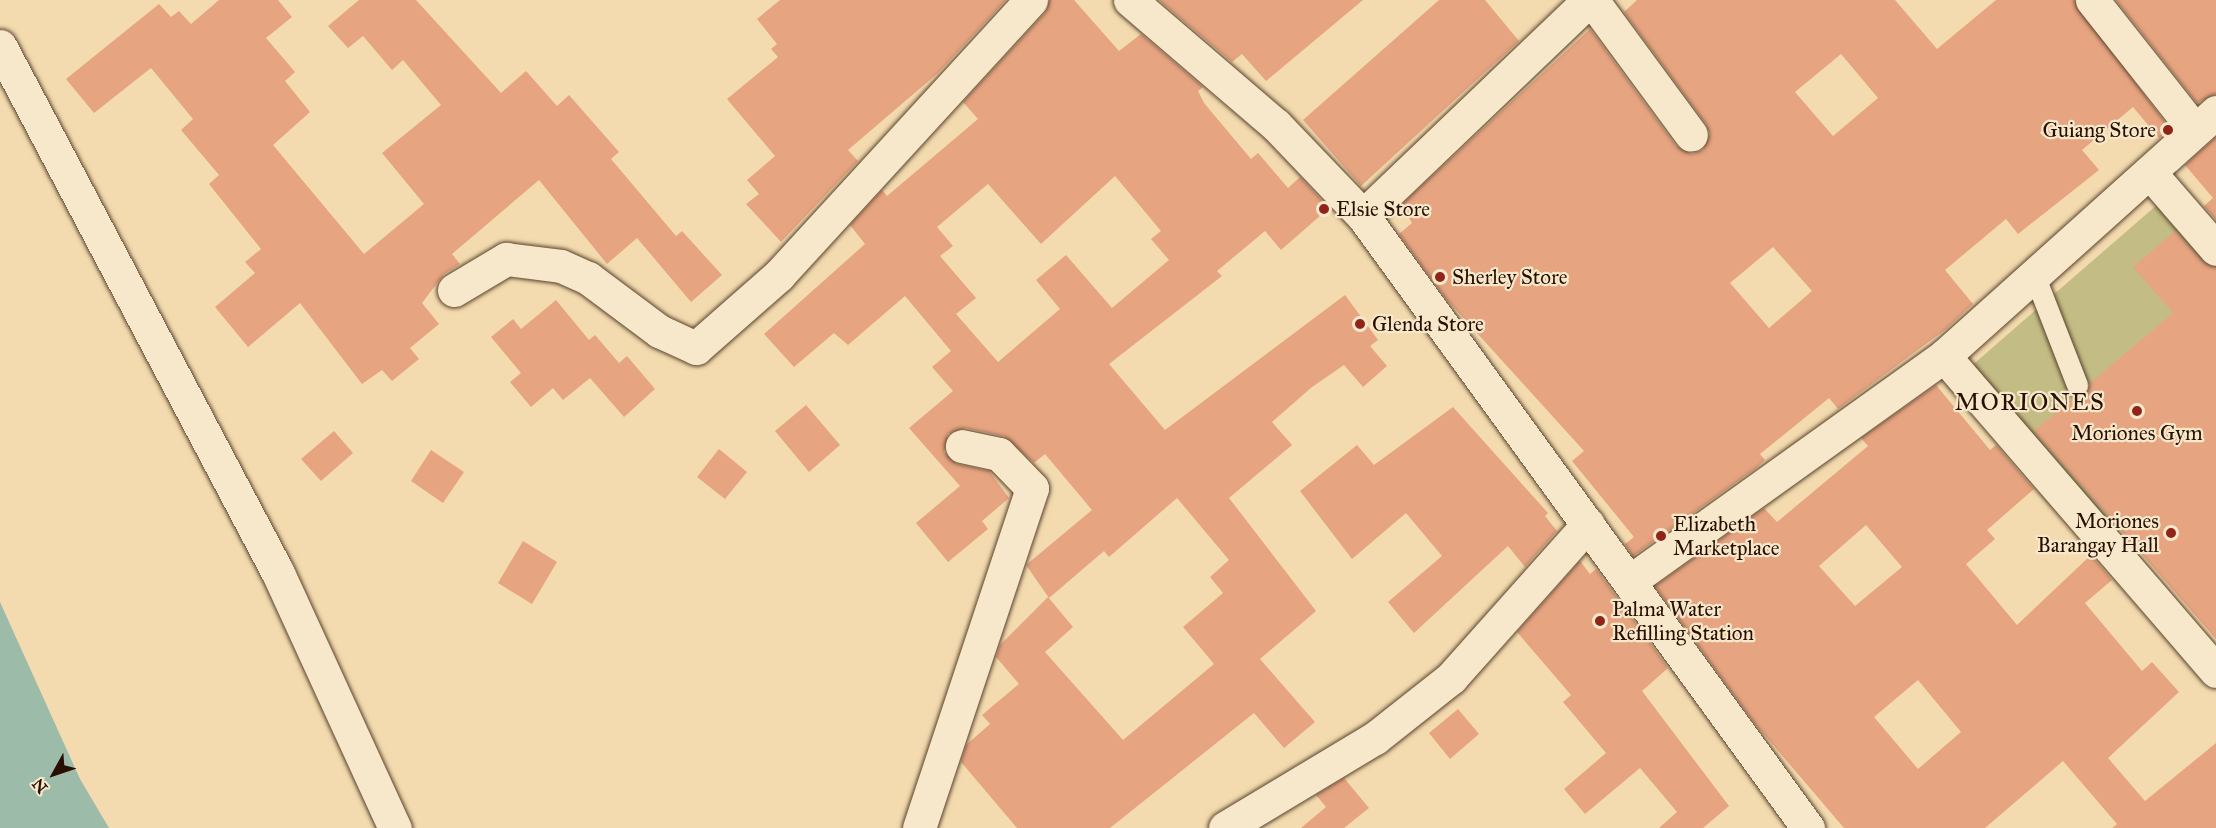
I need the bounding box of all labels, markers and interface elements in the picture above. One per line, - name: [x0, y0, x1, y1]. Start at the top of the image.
- place label: Guiang Store: [2042, 117, 2156, 143]
- marker: Guiang Store: [2161, 123, 2175, 137]
- place label: Elsie Store: [1336, 196, 1430, 222]
- marker: Elsie Store: [1317, 202, 1331, 216]
- place label: Sherley Store: [1452, 264, 1567, 290]
- marker: Sherley Store: [1433, 270, 1447, 284]
- place label: Glenda Store: [1372, 311, 1484, 337]
- marker: Glenda Store: [1353, 317, 1367, 331]
- district label: MORIONES: [1955, 389, 2105, 417]
- marker: Moriones Gym: [2130, 404, 2144, 418]
- place label: Moriones Gym: [2071, 420, 2203, 446]
- place label: Moriones Barangay Hall: [2037, 508, 2159, 558]
- place label: Elizabeth Marketplace: [1673, 511, 1780, 561]
- marker: Moriones Barangay Hall: [2164, 526, 2178, 540]
- marker: Elizabeth Marketplace: [1654, 529, 1668, 543]
- place label: Palma Water Refilling Station: [1612, 596, 1754, 646]
- marker: Palma Water Refilling Station: [1593, 614, 1607, 628]
- north arrow: [24, 744, 84, 804]
- text: N: [28, 775, 51, 797]

